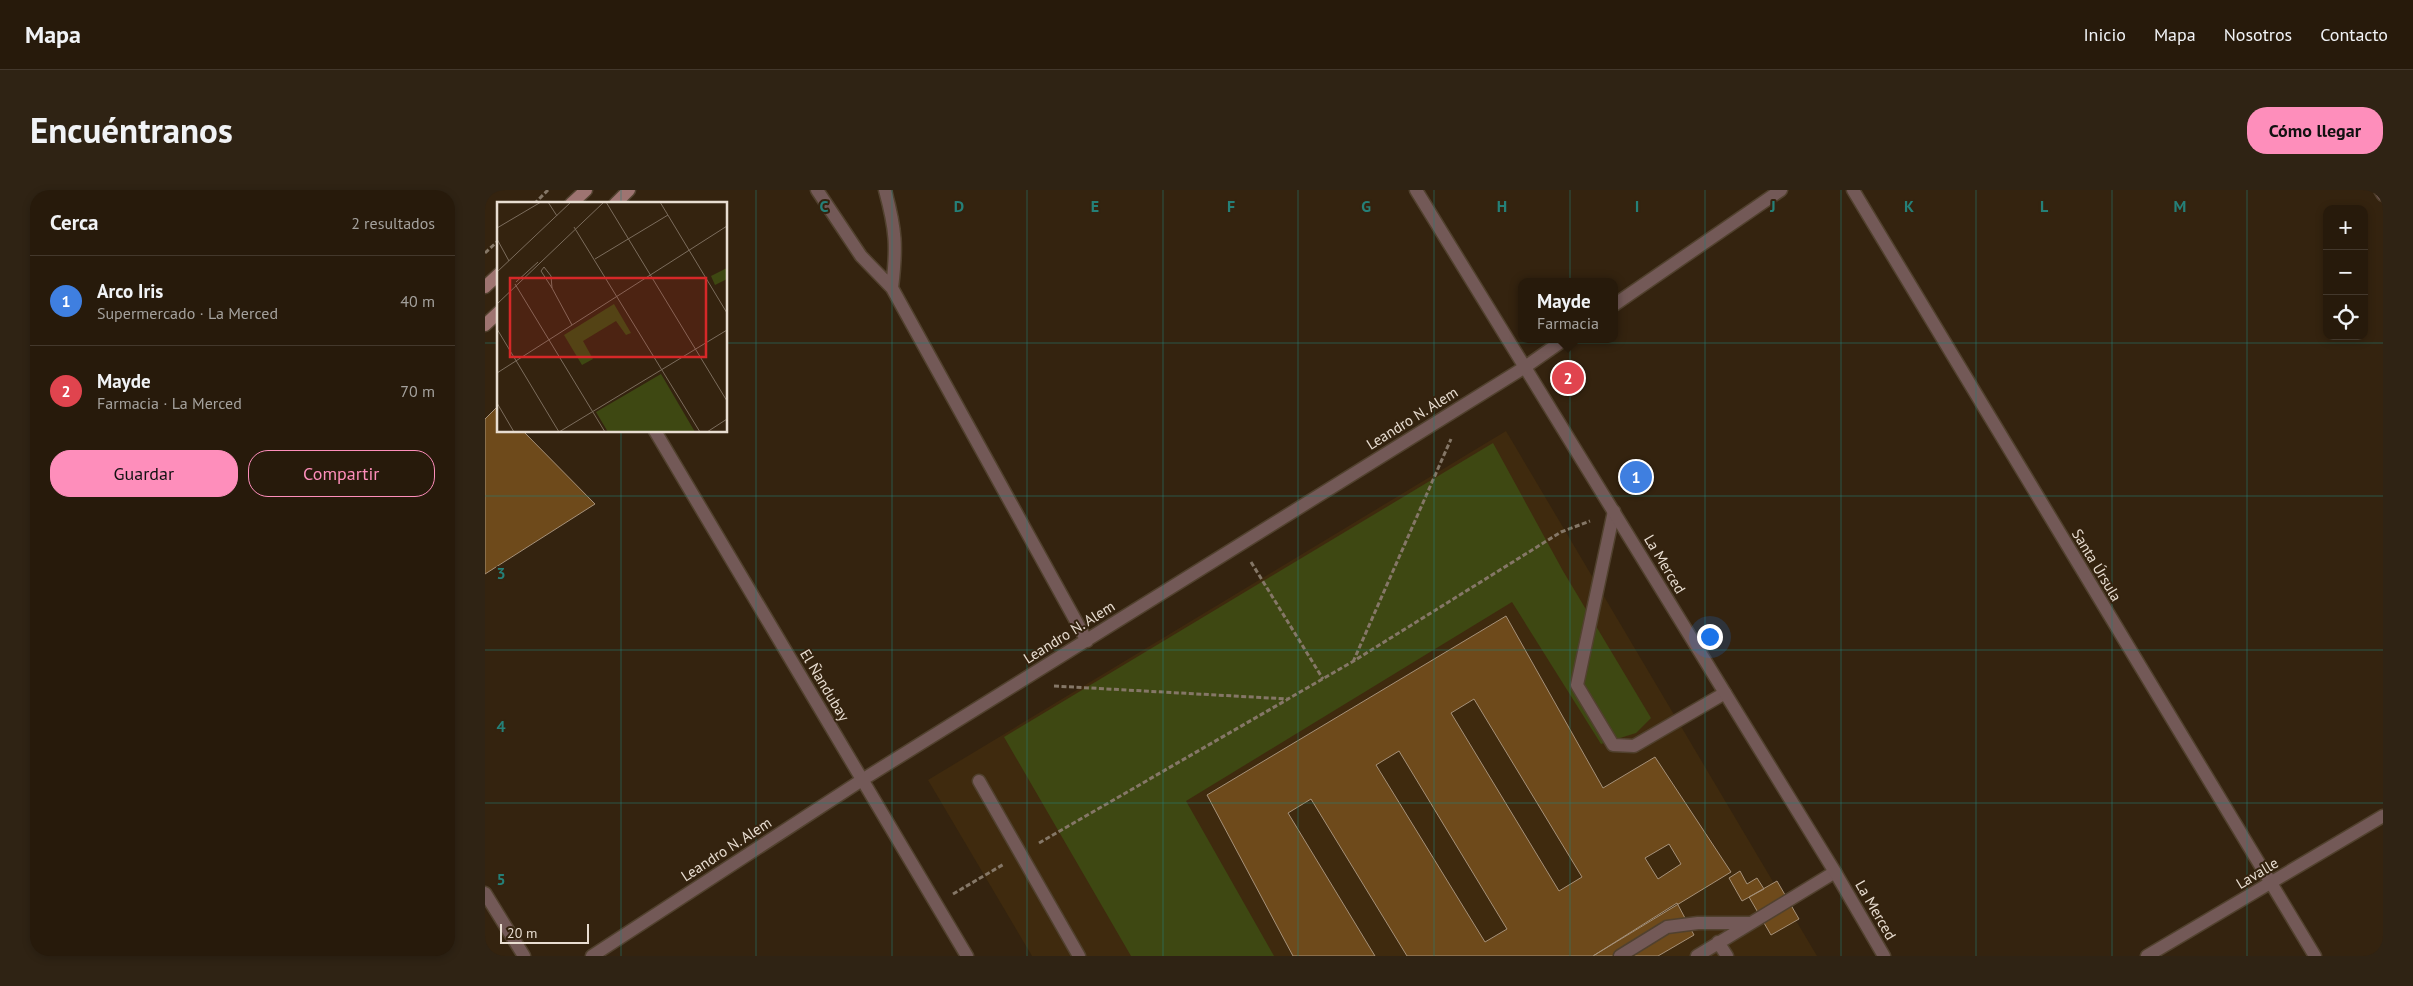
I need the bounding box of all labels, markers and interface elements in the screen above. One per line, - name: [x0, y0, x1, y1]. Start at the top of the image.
- text: Mapa: [25, 19, 81, 50]
- text: Inicio: [2083, 23, 2126, 46]
- text: Mapa: [2154, 23, 2196, 46]
- text: Nosotros: [2224, 23, 2292, 46]
- text: Contacto: [2320, 23, 2388, 46]
- text: Encuéntranos: [30, 107, 233, 153]
- button: Cómo llegar: [2247, 107, 2383, 154]
- text: C: [820, 196, 829, 216]
- text: D: [954, 196, 964, 216]
- text: E: [1091, 196, 1099, 216]
- text: F: [1227, 196, 1235, 216]
- text: G: [1361, 196, 1371, 216]
- text: H: [1497, 196, 1507, 216]
- text: I: [1635, 196, 1639, 216]
- text: J: [1769, 196, 1776, 216]
- text: K: [1904, 196, 1914, 216]
- text: L: [2040, 196, 2049, 216]
- text: M: [2174, 196, 2186, 216]
- inset map: [497, 202, 727, 432]
- map controls: [2323, 205, 2368, 340]
- button: +: [2323, 205, 2368, 250]
- text: Cerca: [50, 209, 99, 236]
- text: 2 resultados: [351, 213, 435, 233]
- button: −: [2323, 250, 2368, 295]
- popup: [1518, 278, 1618, 343]
- text: Arco Iris: [97, 279, 163, 303]
- text: Mayde: [1537, 289, 1591, 313]
- text: 1: [61, 291, 71, 311]
- text: 40 m: [400, 291, 435, 311]
- button: locate: [2323, 295, 2368, 340]
- text: Supermercado · La Merced: [97, 303, 278, 323]
- text: Farmacia: [1537, 313, 1599, 333]
- pin: 2: [1552, 359, 1584, 397]
- text: Mayde: [97, 369, 151, 393]
- text: 2: [61, 381, 71, 401]
- text: 70 m: [400, 381, 435, 401]
- street label: Leandro N. Alem: [1363, 382, 1461, 454]
- text: Farmacia · La Merced: [97, 393, 242, 413]
- button: Guardar: [50, 450, 238, 497]
- button: Compartir: [248, 450, 435, 497]
- pin: 1: [1620, 458, 1652, 496]
- street label: Santa Úrsula: [2068, 525, 2126, 605]
- street label: La Merced: [1640, 531, 1690, 597]
- text: 3: [496, 563, 506, 583]
- street label: Leandro N. Alem: [1020, 596, 1118, 668]
- your location: [1697, 624, 1723, 650]
- street label: El Ñandubay: [796, 645, 854, 725]
- text: 4: [496, 716, 506, 736]
- street label: Leandro N. Alem: [677, 813, 775, 885]
- street label: Lavalle: [2232, 853, 2282, 893]
- text: 5: [496, 869, 506, 889]
- street label: La Merced: [1851, 877, 1901, 943]
- scale bar: [500, 921, 589, 944]
- text: 20 m: [507, 924, 537, 942]

